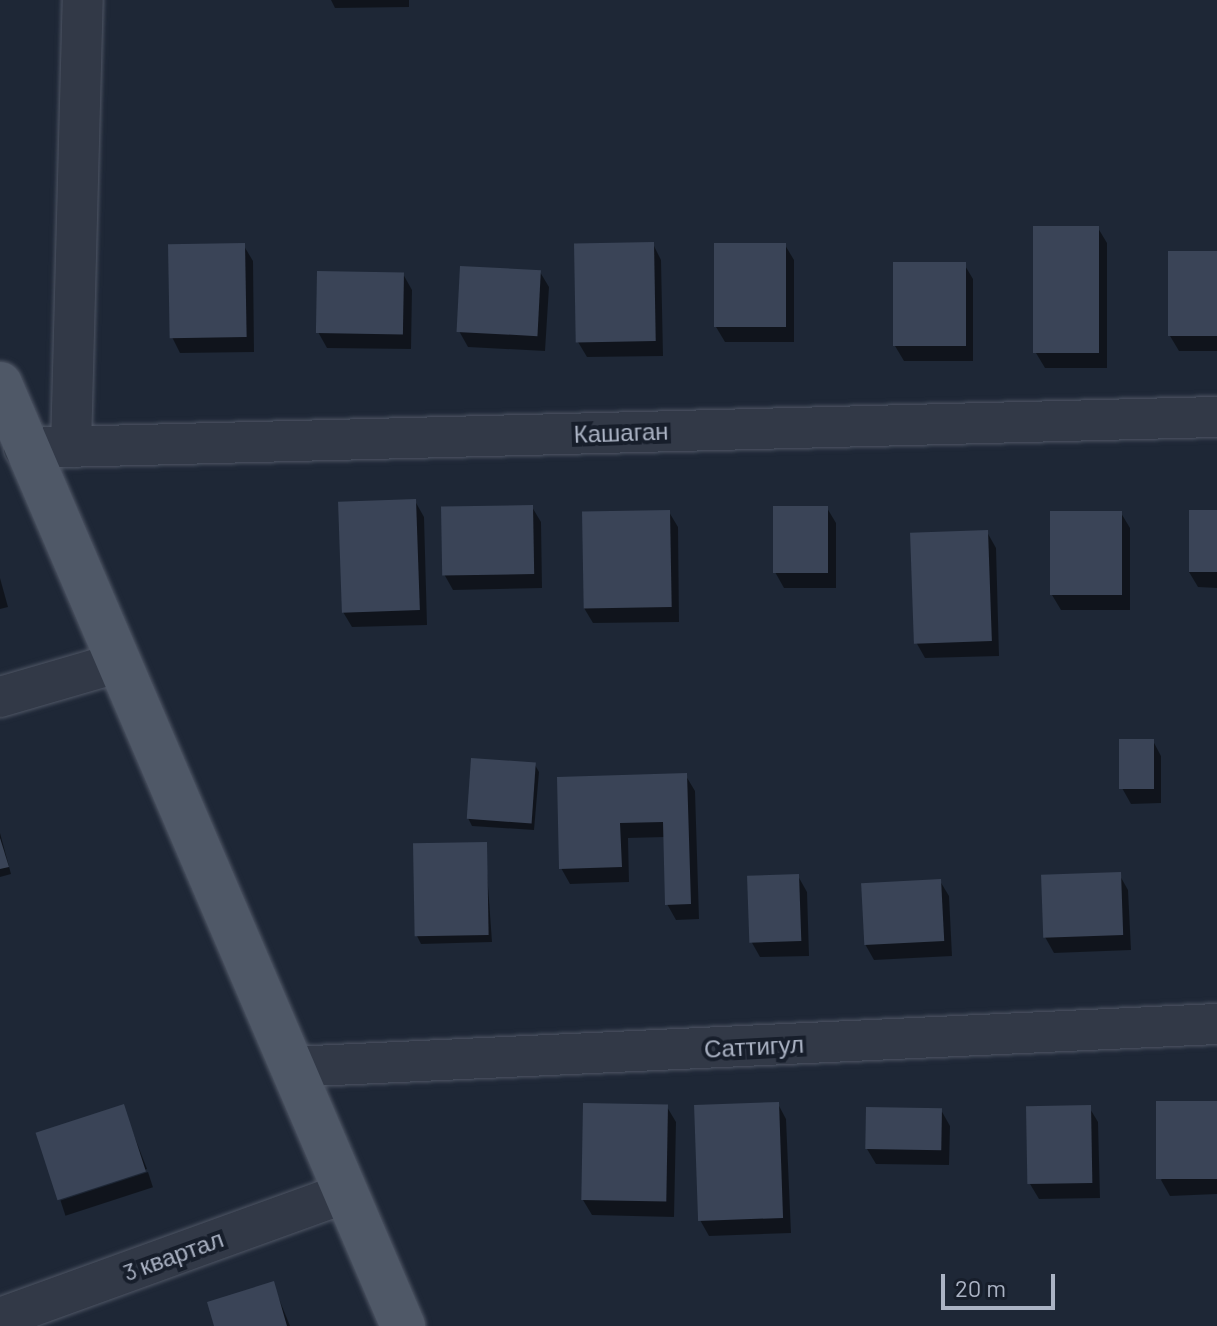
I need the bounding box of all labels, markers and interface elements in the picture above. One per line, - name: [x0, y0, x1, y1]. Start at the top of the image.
- street label: Кашаган: [573, 416, 669, 448]
- street label: Саттигул: [703, 1029, 805, 1063]
- street label: 3 квартал: [119, 1224, 227, 1286]
- scale bar: [945, 1258, 1059, 1308]
- text: 20 m: [955, 1273, 1006, 1302]

